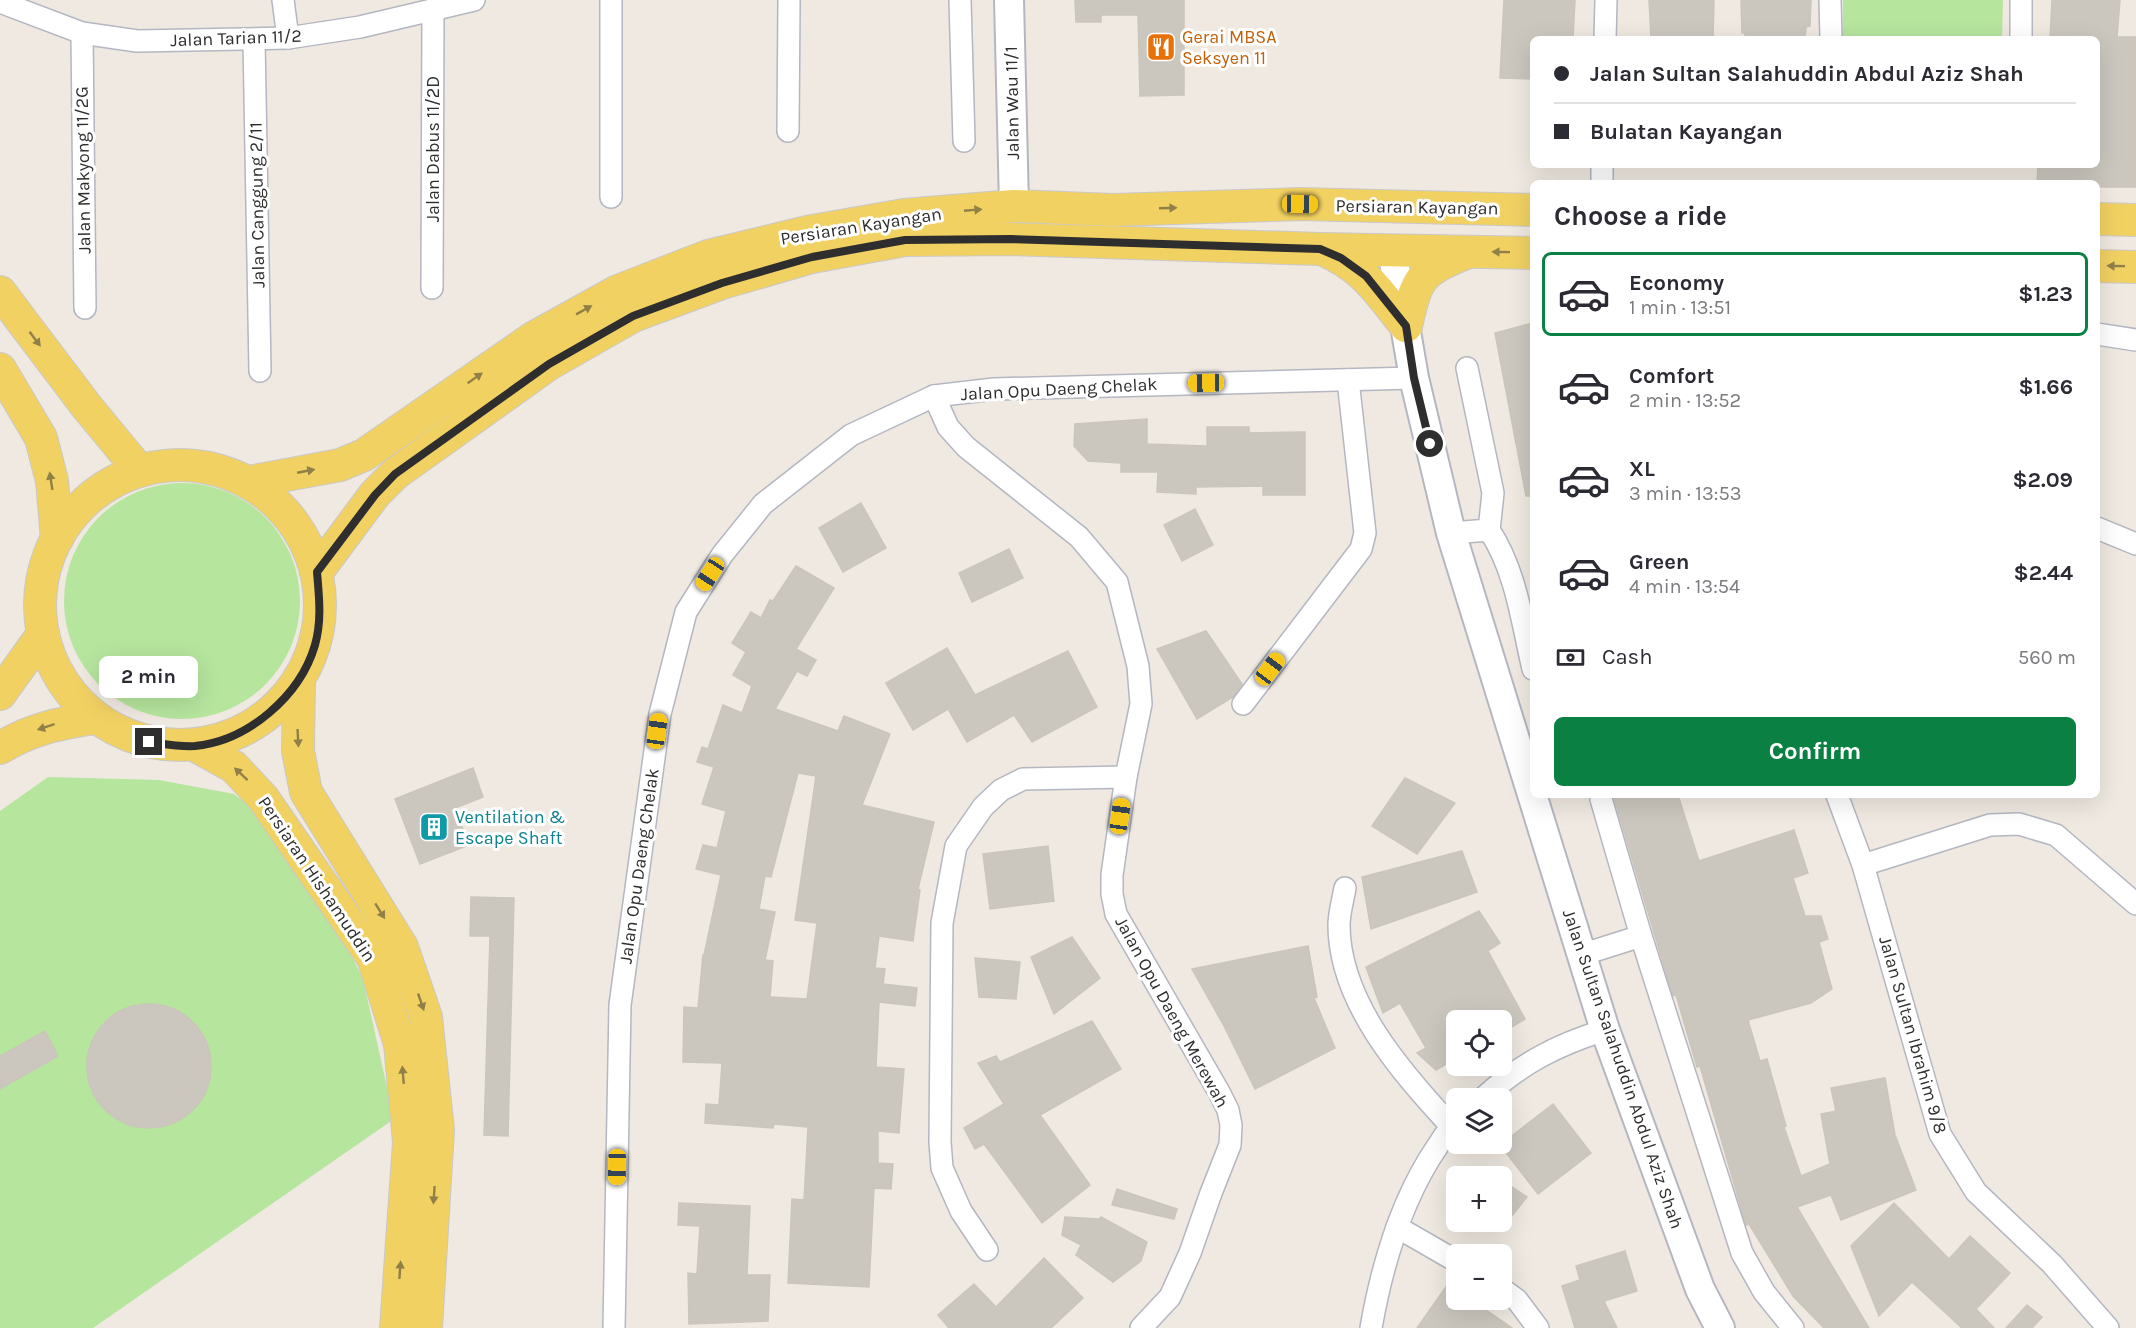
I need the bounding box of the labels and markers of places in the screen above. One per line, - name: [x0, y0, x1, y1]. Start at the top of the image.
- place label: Gerai MBSA Seksyen 11: [1182, 26, 1277, 69]
- restaurant icon: Gerai MBSA Seksyen 11: [1145, 31, 1177, 63]
- place label: Ventilation & Escape Shaft: [455, 806, 565, 849]
- building icon: Ventilation & Escape Shaft: [418, 811, 450, 843]

